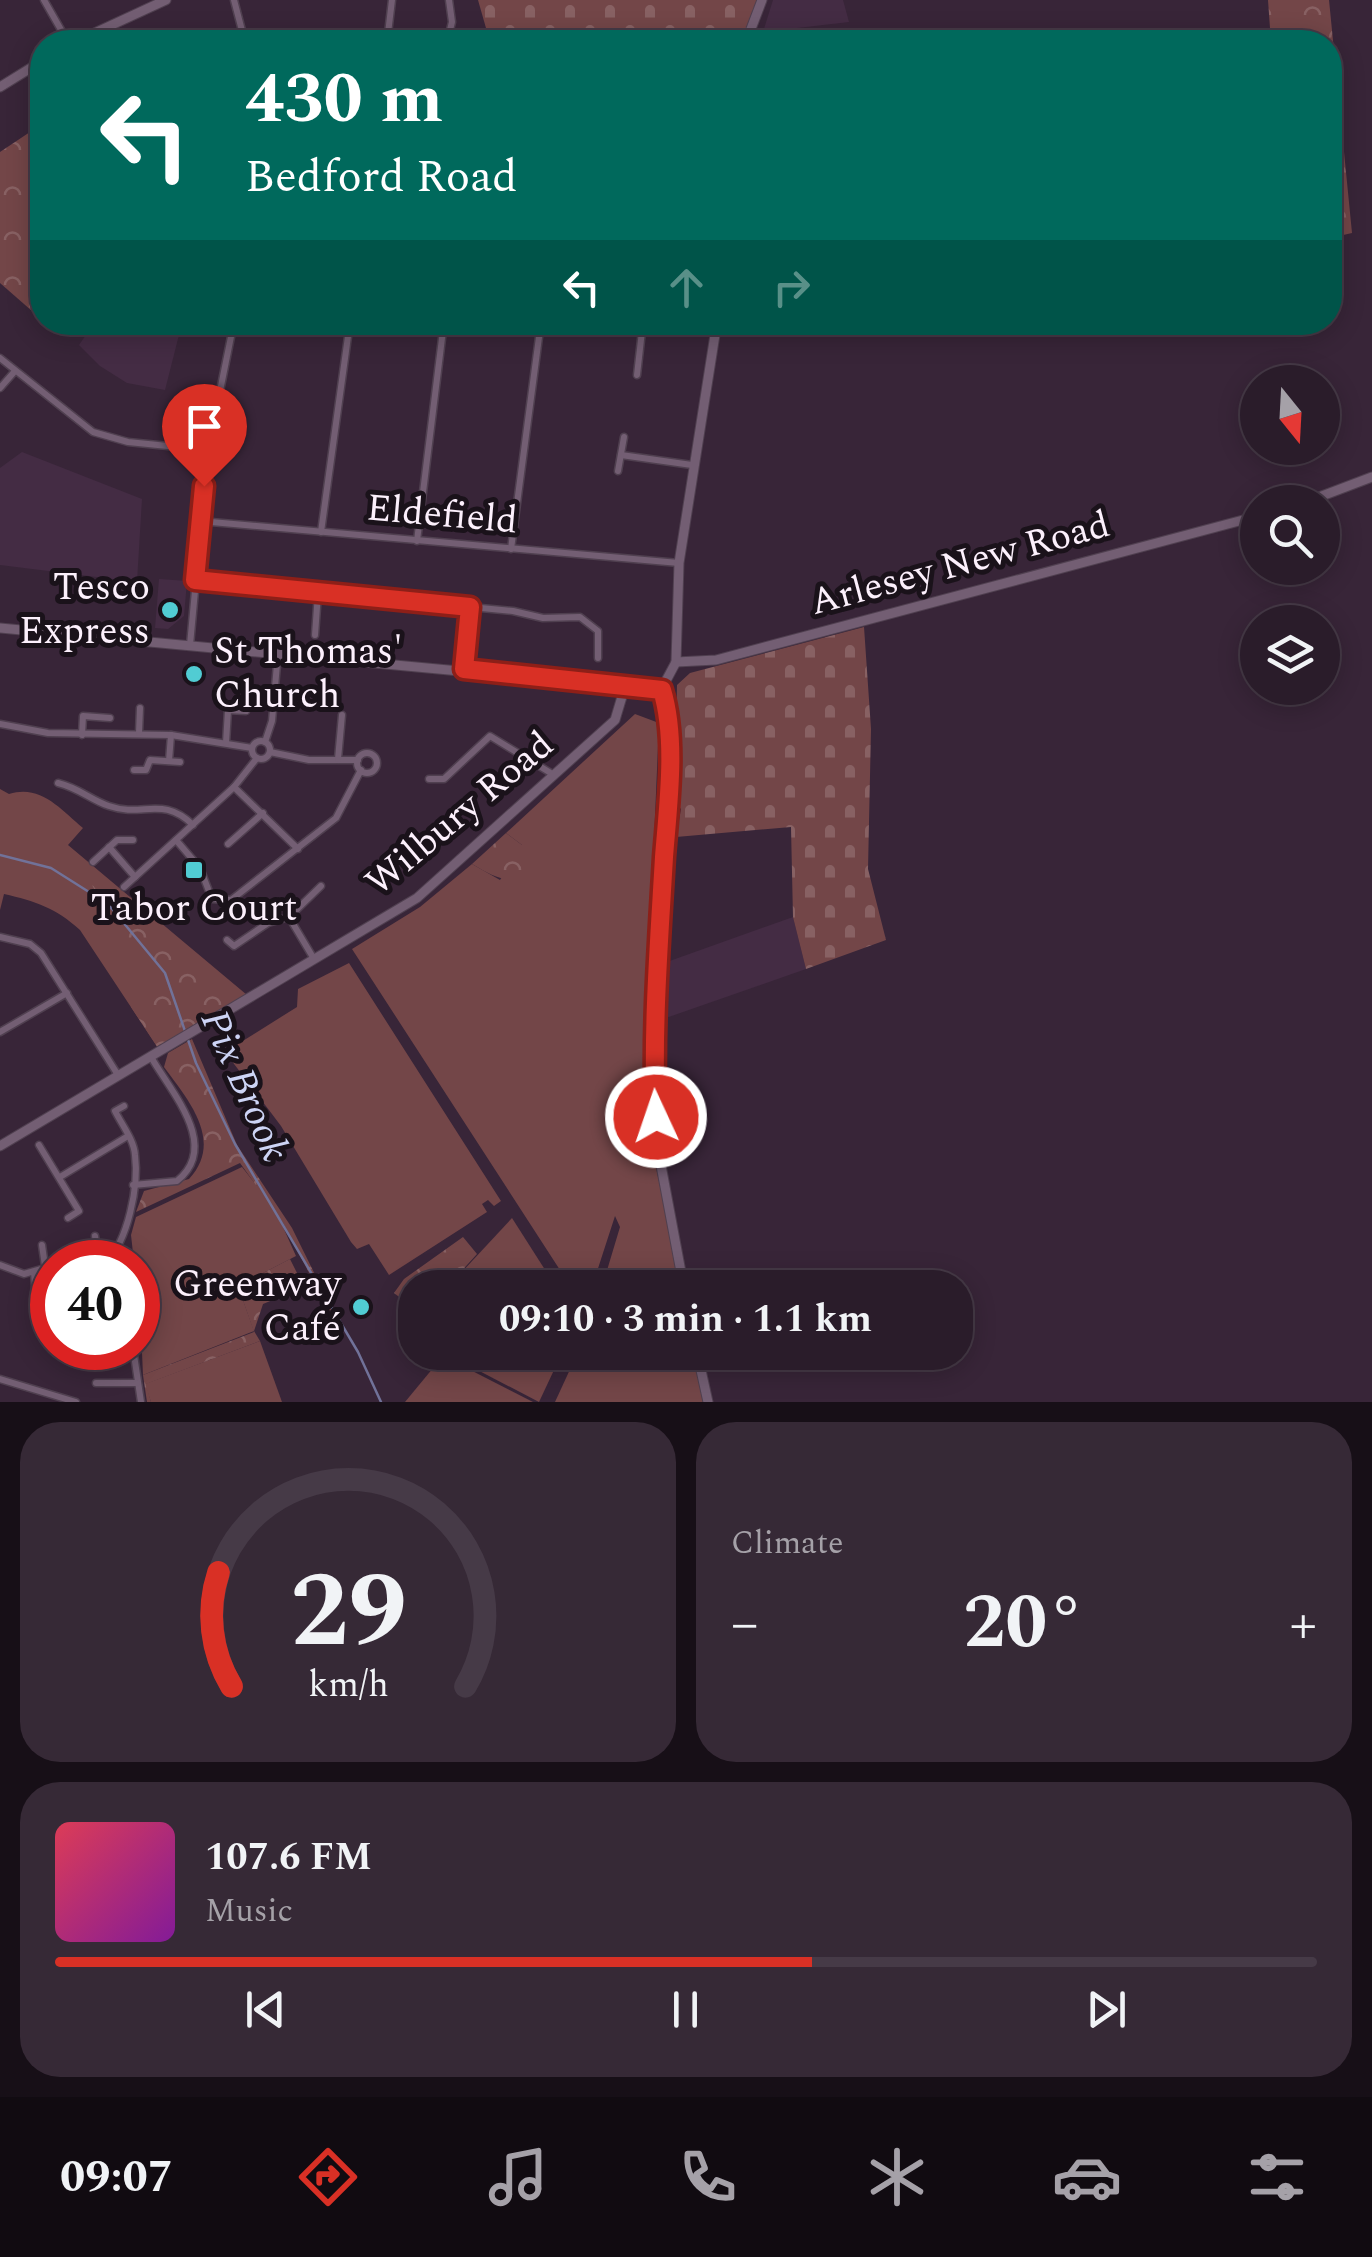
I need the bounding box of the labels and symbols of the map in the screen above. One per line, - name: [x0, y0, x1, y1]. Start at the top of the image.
- north arrow: [1240, 365, 1340, 465]
- pin: [162, 384, 247, 487]
- street label: Eldefield: [364, 480, 520, 550]
- street label: Arlesey New Road: [804, 496, 1116, 632]
- place label: Tesco Express: [19, 559, 150, 661]
- marker: Tesco Express: [159, 599, 181, 621]
- place label: St Thomas' Church: [214, 623, 403, 725]
- marker: St Thomas' Church: [183, 663, 205, 685]
- street label: Wilbury Road: [353, 718, 567, 910]
- marker: Tabor Court: [183, 859, 205, 881]
- place label: Tabor Court: [90, 880, 298, 938]
- water label: Pix Brook: [183, 1000, 305, 1172]
- position arrow: [604, 1065, 708, 1169]
- speed limit sign: 40: [30, 1240, 160, 1370]
- place label: Greenway Café: [173, 1256, 343, 1358]
- marker: Greenway Café: [350, 1296, 372, 1318]

